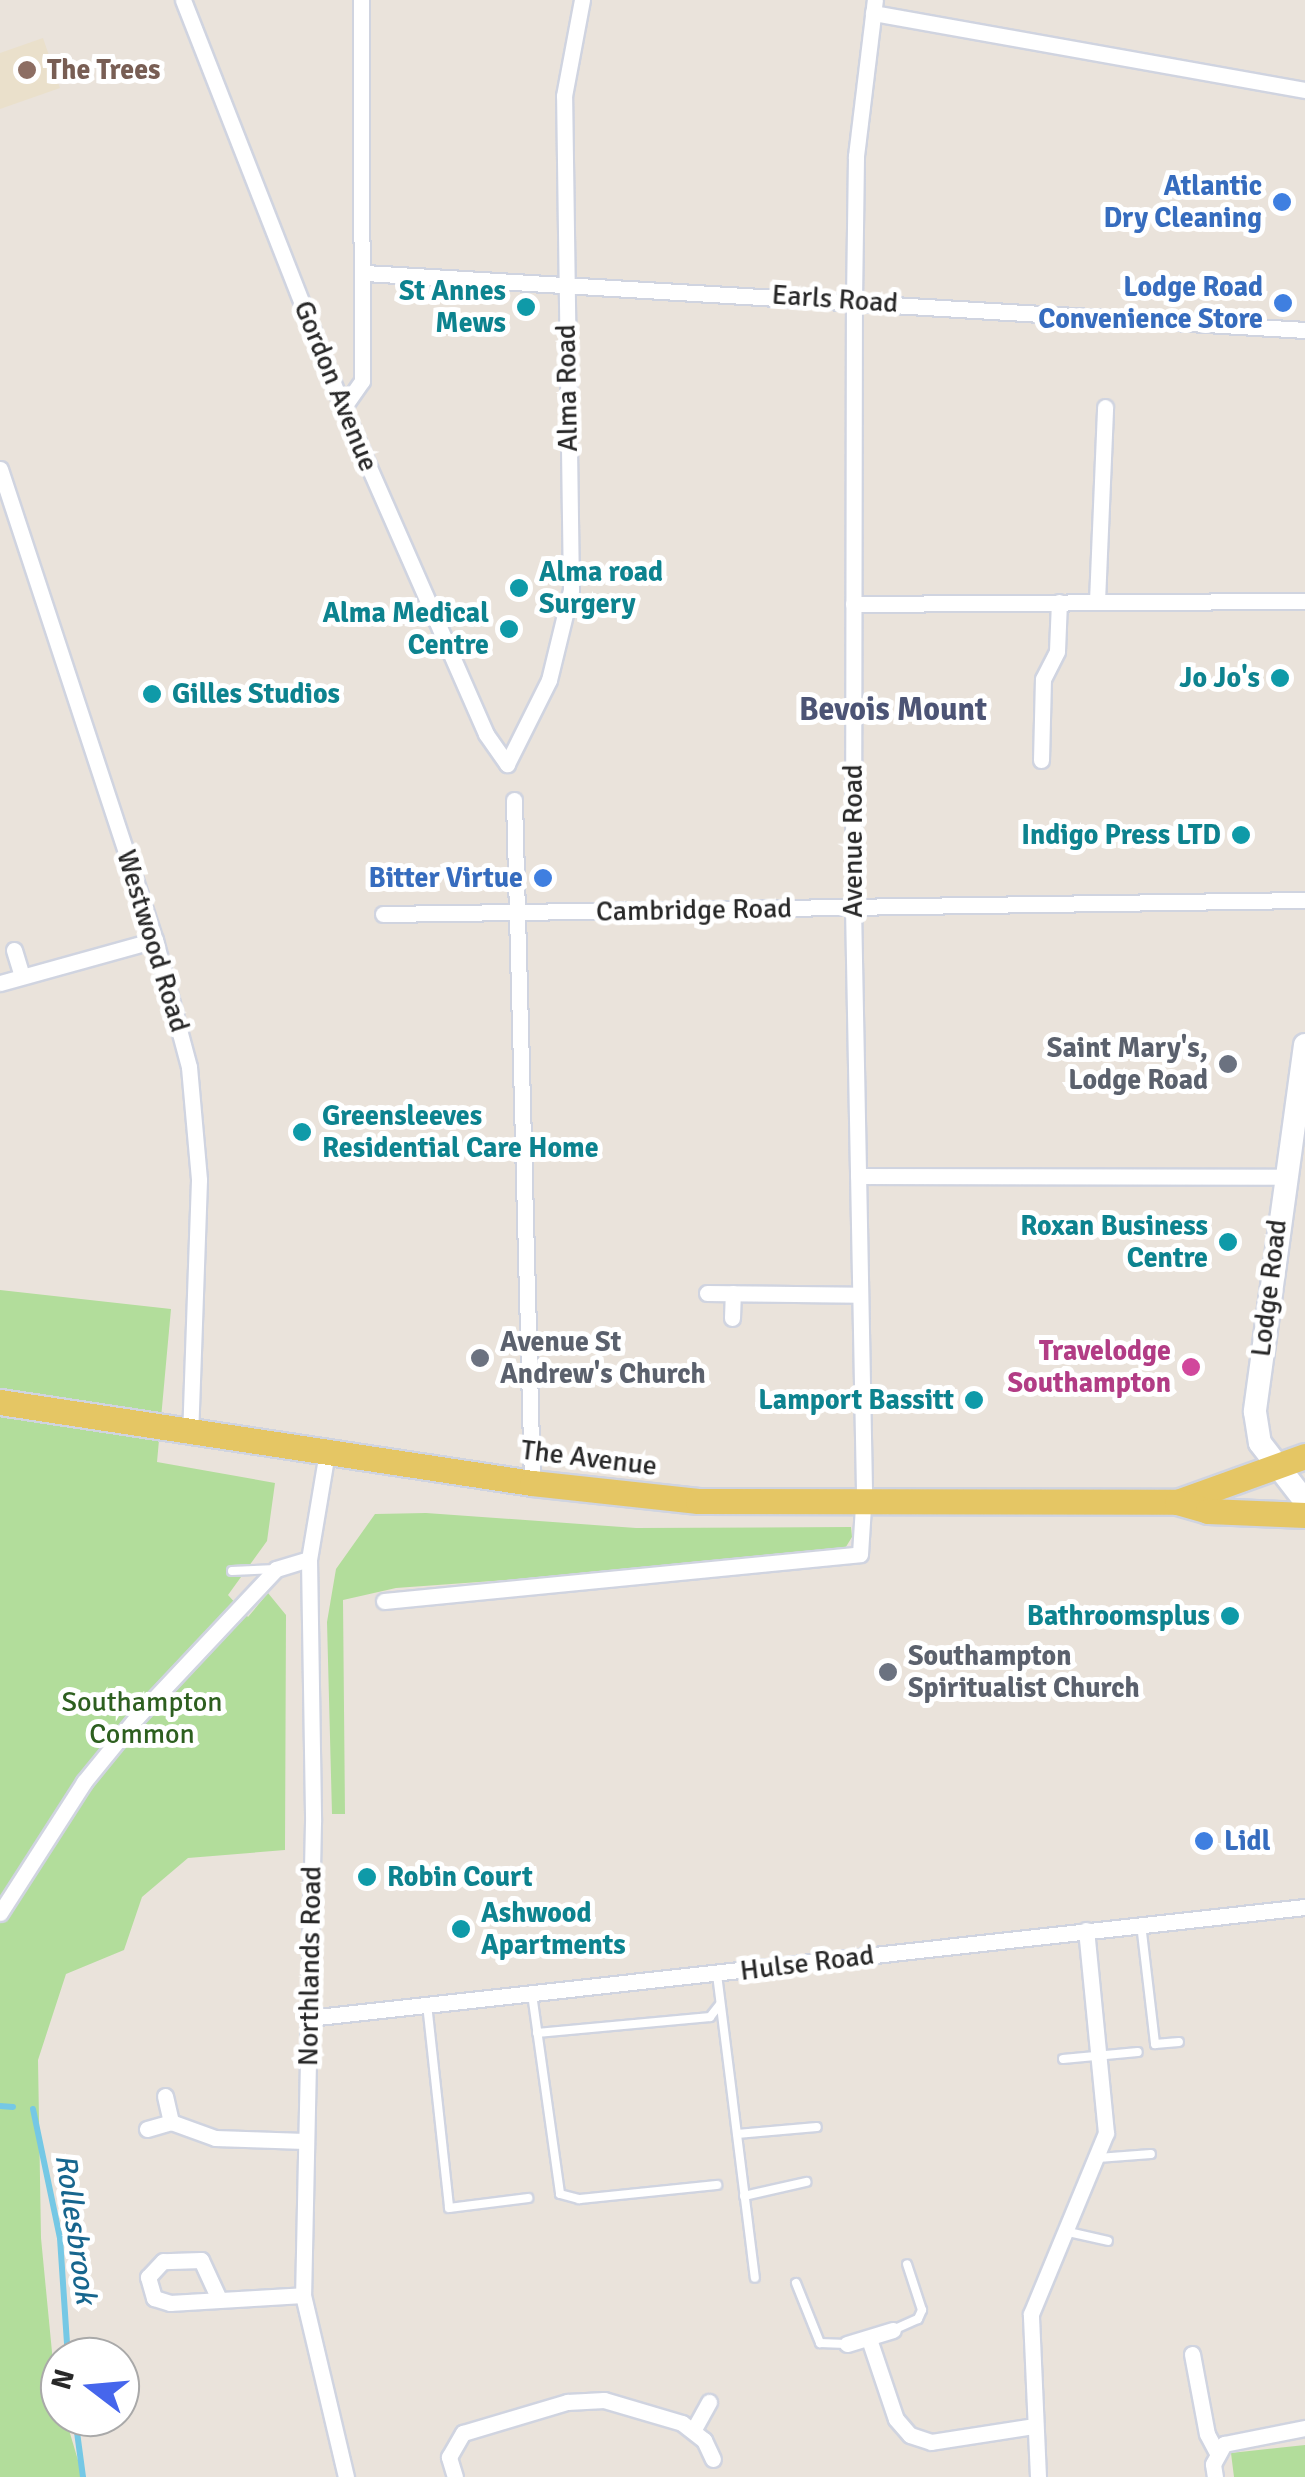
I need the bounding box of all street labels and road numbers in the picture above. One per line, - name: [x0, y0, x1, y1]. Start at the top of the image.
- street label: Earls Road: [771, 278, 899, 320]
- street label: Gordon Avenue: [287, 296, 385, 476]
- street label: Alma Road: [549, 324, 585, 452]
- street label: Avenue Road: [836, 764, 870, 918]
- street label: Westwood Road: [109, 846, 197, 1036]
- street label: Cambridge Road: [596, 891, 792, 929]
- street label: Lodge Road: [1244, 1217, 1294, 1359]
- street label: The Avenue: [519, 1433, 659, 1483]
- street label: Northlands Road: [291, 1866, 329, 2066]
- street label: Hulse Road: [738, 1938, 876, 1988]

